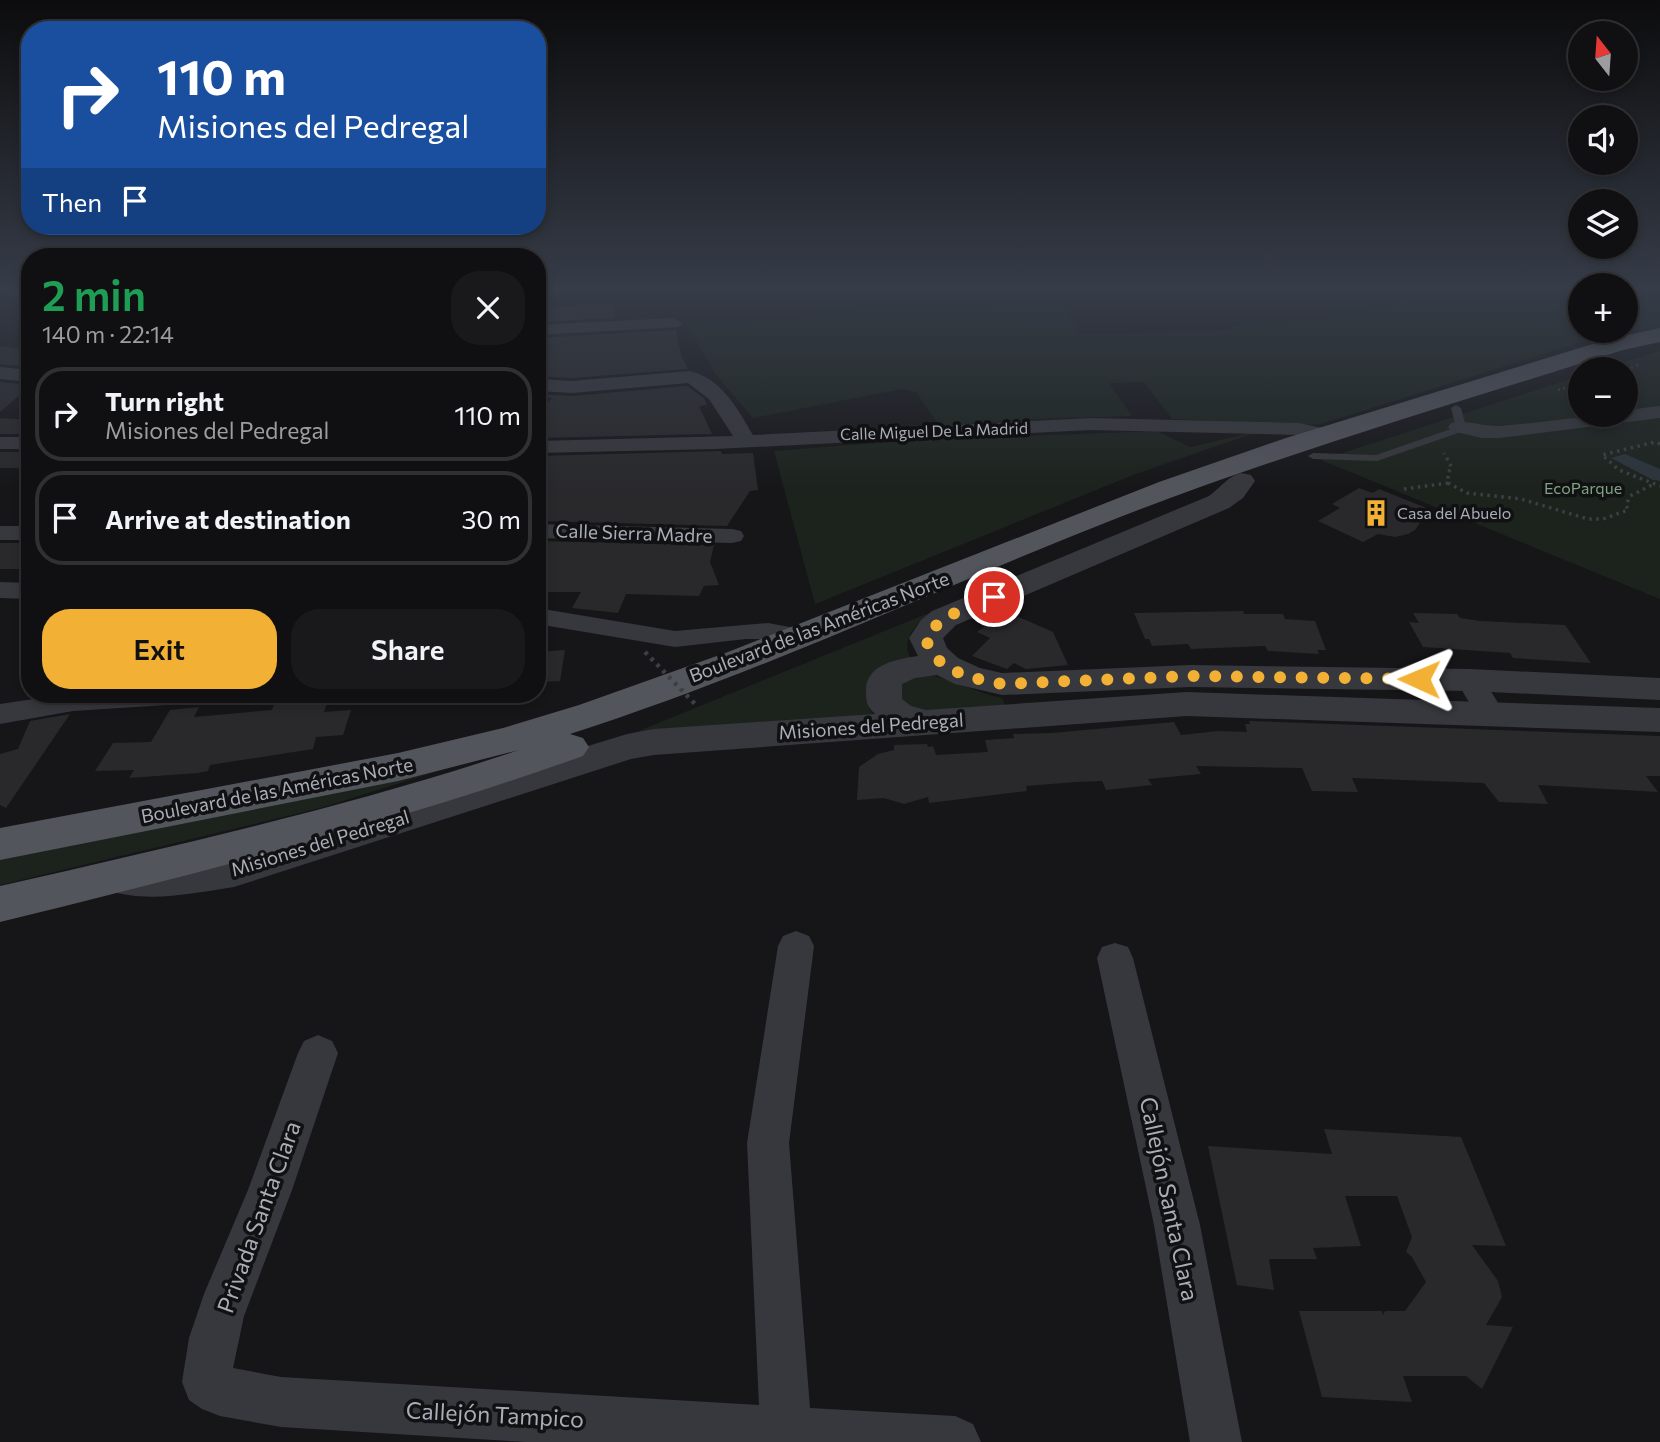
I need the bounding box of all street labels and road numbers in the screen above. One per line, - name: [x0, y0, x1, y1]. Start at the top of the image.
- street label: Calle Miguel De La Madrid: [840, 418, 1028, 443]
- street label: Calle Sierra Madre: [555, 518, 713, 547]
- street label: Boulevard de las Américas Norte: [686, 566, 952, 687]
- street label: Misiones del Pedregal: [778, 708, 964, 743]
- street label: Boulevard de las Américas Norte: [139, 752, 415, 827]
- street label: Misiones del Pedregal: [228, 804, 412, 881]
- street label: Callejón Santa Clara: [1135, 1094, 1205, 1303]
- street label: Privada Santa Clara: [210, 1117, 306, 1316]
- street label: Callejón Tampico: [405, 1395, 585, 1433]

